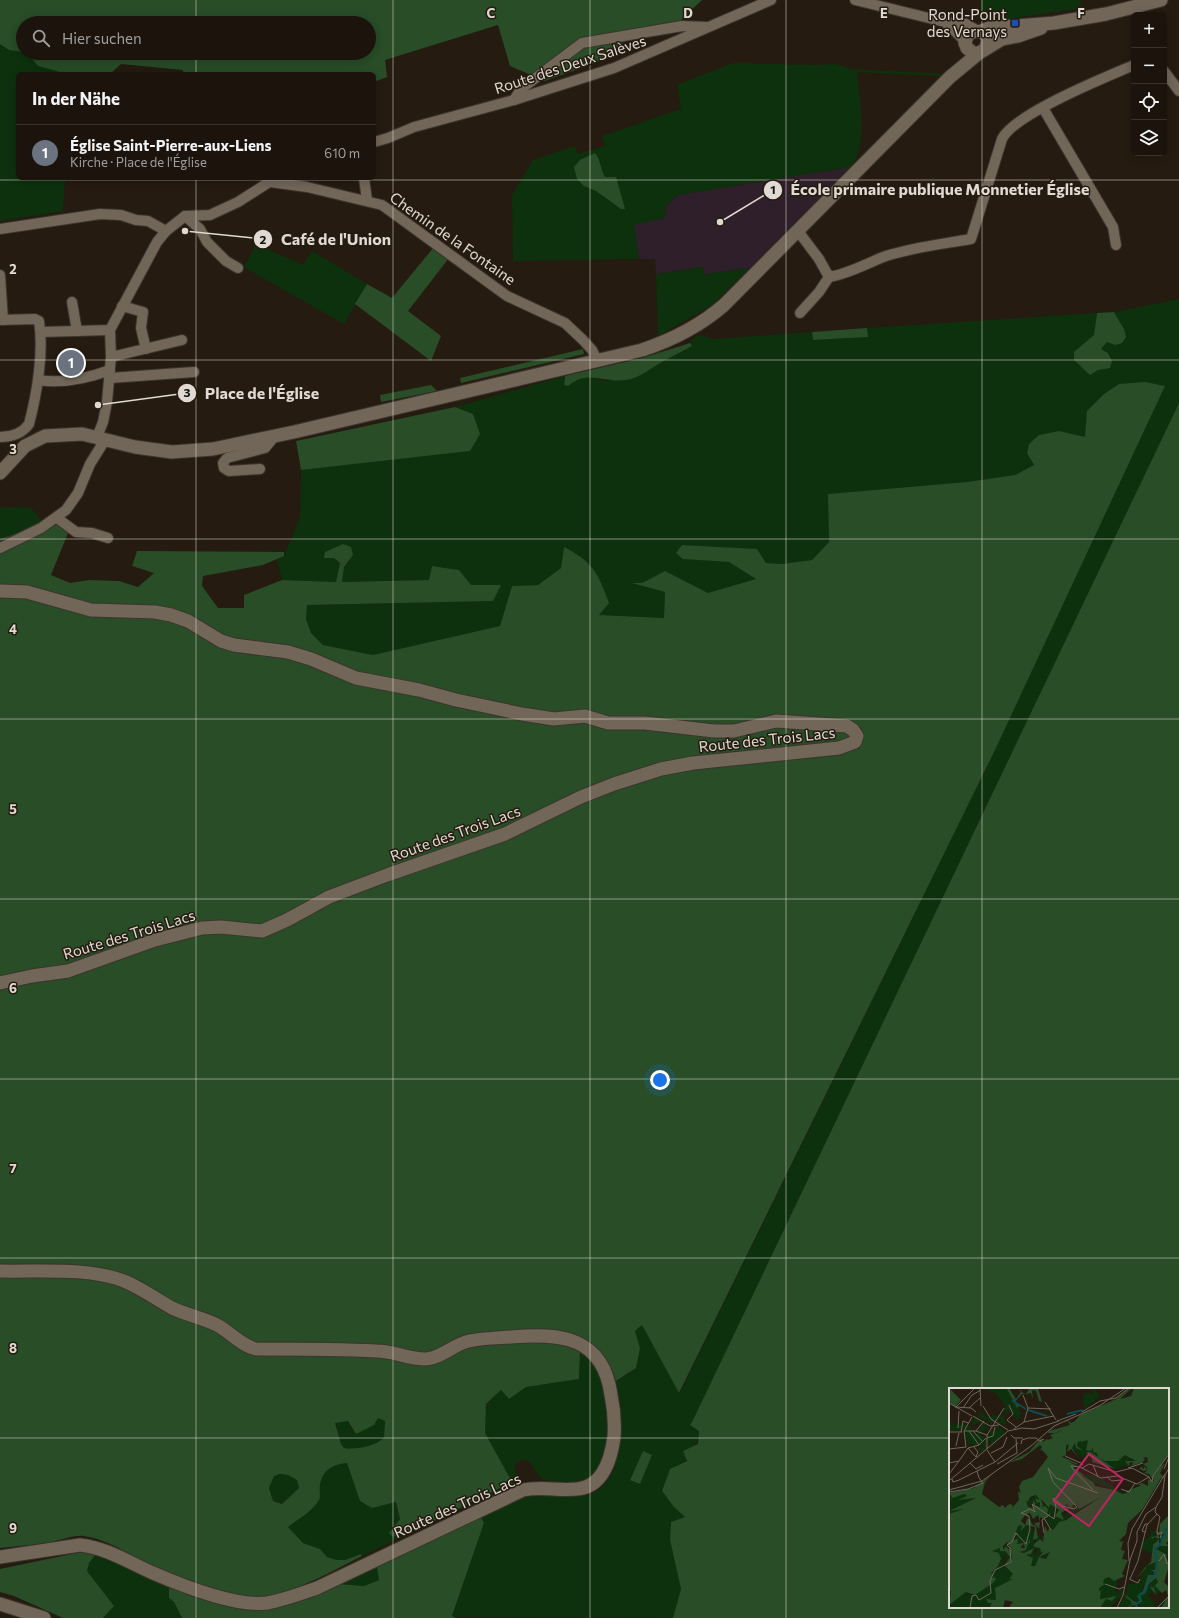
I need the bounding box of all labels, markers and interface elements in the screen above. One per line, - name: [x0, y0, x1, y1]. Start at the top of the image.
- text: C: [487, 5, 496, 21]
- text: D: [683, 5, 693, 21]
- text: E: [880, 5, 888, 21]
- place label: Rond-Point des Vernays: [927, 5, 1007, 40]
- text: F: [1077, 5, 1085, 21]
- map controls: [1131, 12, 1167, 156]
- button: +: [1131, 12, 1167, 48]
- search box: [16, 16, 376, 60]
- marker: Rond-Point des Vernays: [1010, 18, 1020, 28]
- icon: search: [30, 27, 52, 49]
- text: Hier suchen: [62, 29, 142, 47]
- street label: Route des Deux Salèves: [492, 31, 648, 97]
- button: −: [1131, 48, 1167, 84]
- button: locate: [1131, 84, 1167, 120]
- text: In der Nähe: [32, 88, 120, 109]
- button: layers: [1131, 120, 1167, 156]
- text: Église Saint-Pierre-aux-Liens: [70, 136, 271, 154]
- text: 1: [42, 145, 48, 161]
- text: 610 m: [324, 145, 360, 161]
- text: Kirche · Place de l'Église: [70, 154, 207, 170]
- callout: École primaire publique Monnetier Église: [763, 176, 1098, 204]
- text: École primaire publique Monnetier Église: [791, 179, 1089, 198]
- text: 1: [770, 182, 776, 196]
- street label: Chemin de la Fontaine: [387, 188, 519, 288]
- callout: Café de l'Union: [253, 225, 399, 253]
- text: Café de l'Union: [281, 229, 391, 248]
- text: 2: [260, 232, 267, 246]
- text: 2: [9, 261, 17, 277]
- pin: 1: [58, 348, 84, 378]
- callout: Place de l'Église: [177, 379, 327, 407]
- text: Place de l'Église: [205, 383, 319, 402]
- text: 3: [184, 385, 191, 399]
- text: 3: [9, 441, 17, 457]
- text: 4: [9, 621, 17, 637]
- street label: Route des Trois Lacs: [698, 723, 836, 755]
- text: 5: [9, 801, 17, 817]
- street label: Route des Trois Lacs: [387, 801, 523, 865]
- street label: Route des Trois Lacs: [61, 905, 197, 963]
- text: 6: [9, 980, 17, 996]
- your location: [650, 1070, 670, 1090]
- text: 7: [9, 1160, 17, 1176]
- text: 8: [9, 1340, 17, 1356]
- inset map: [949, 1388, 1169, 1608]
- street label: Route des Trois Lacs: [391, 1469, 524, 1541]
- text: 9: [9, 1520, 17, 1536]

